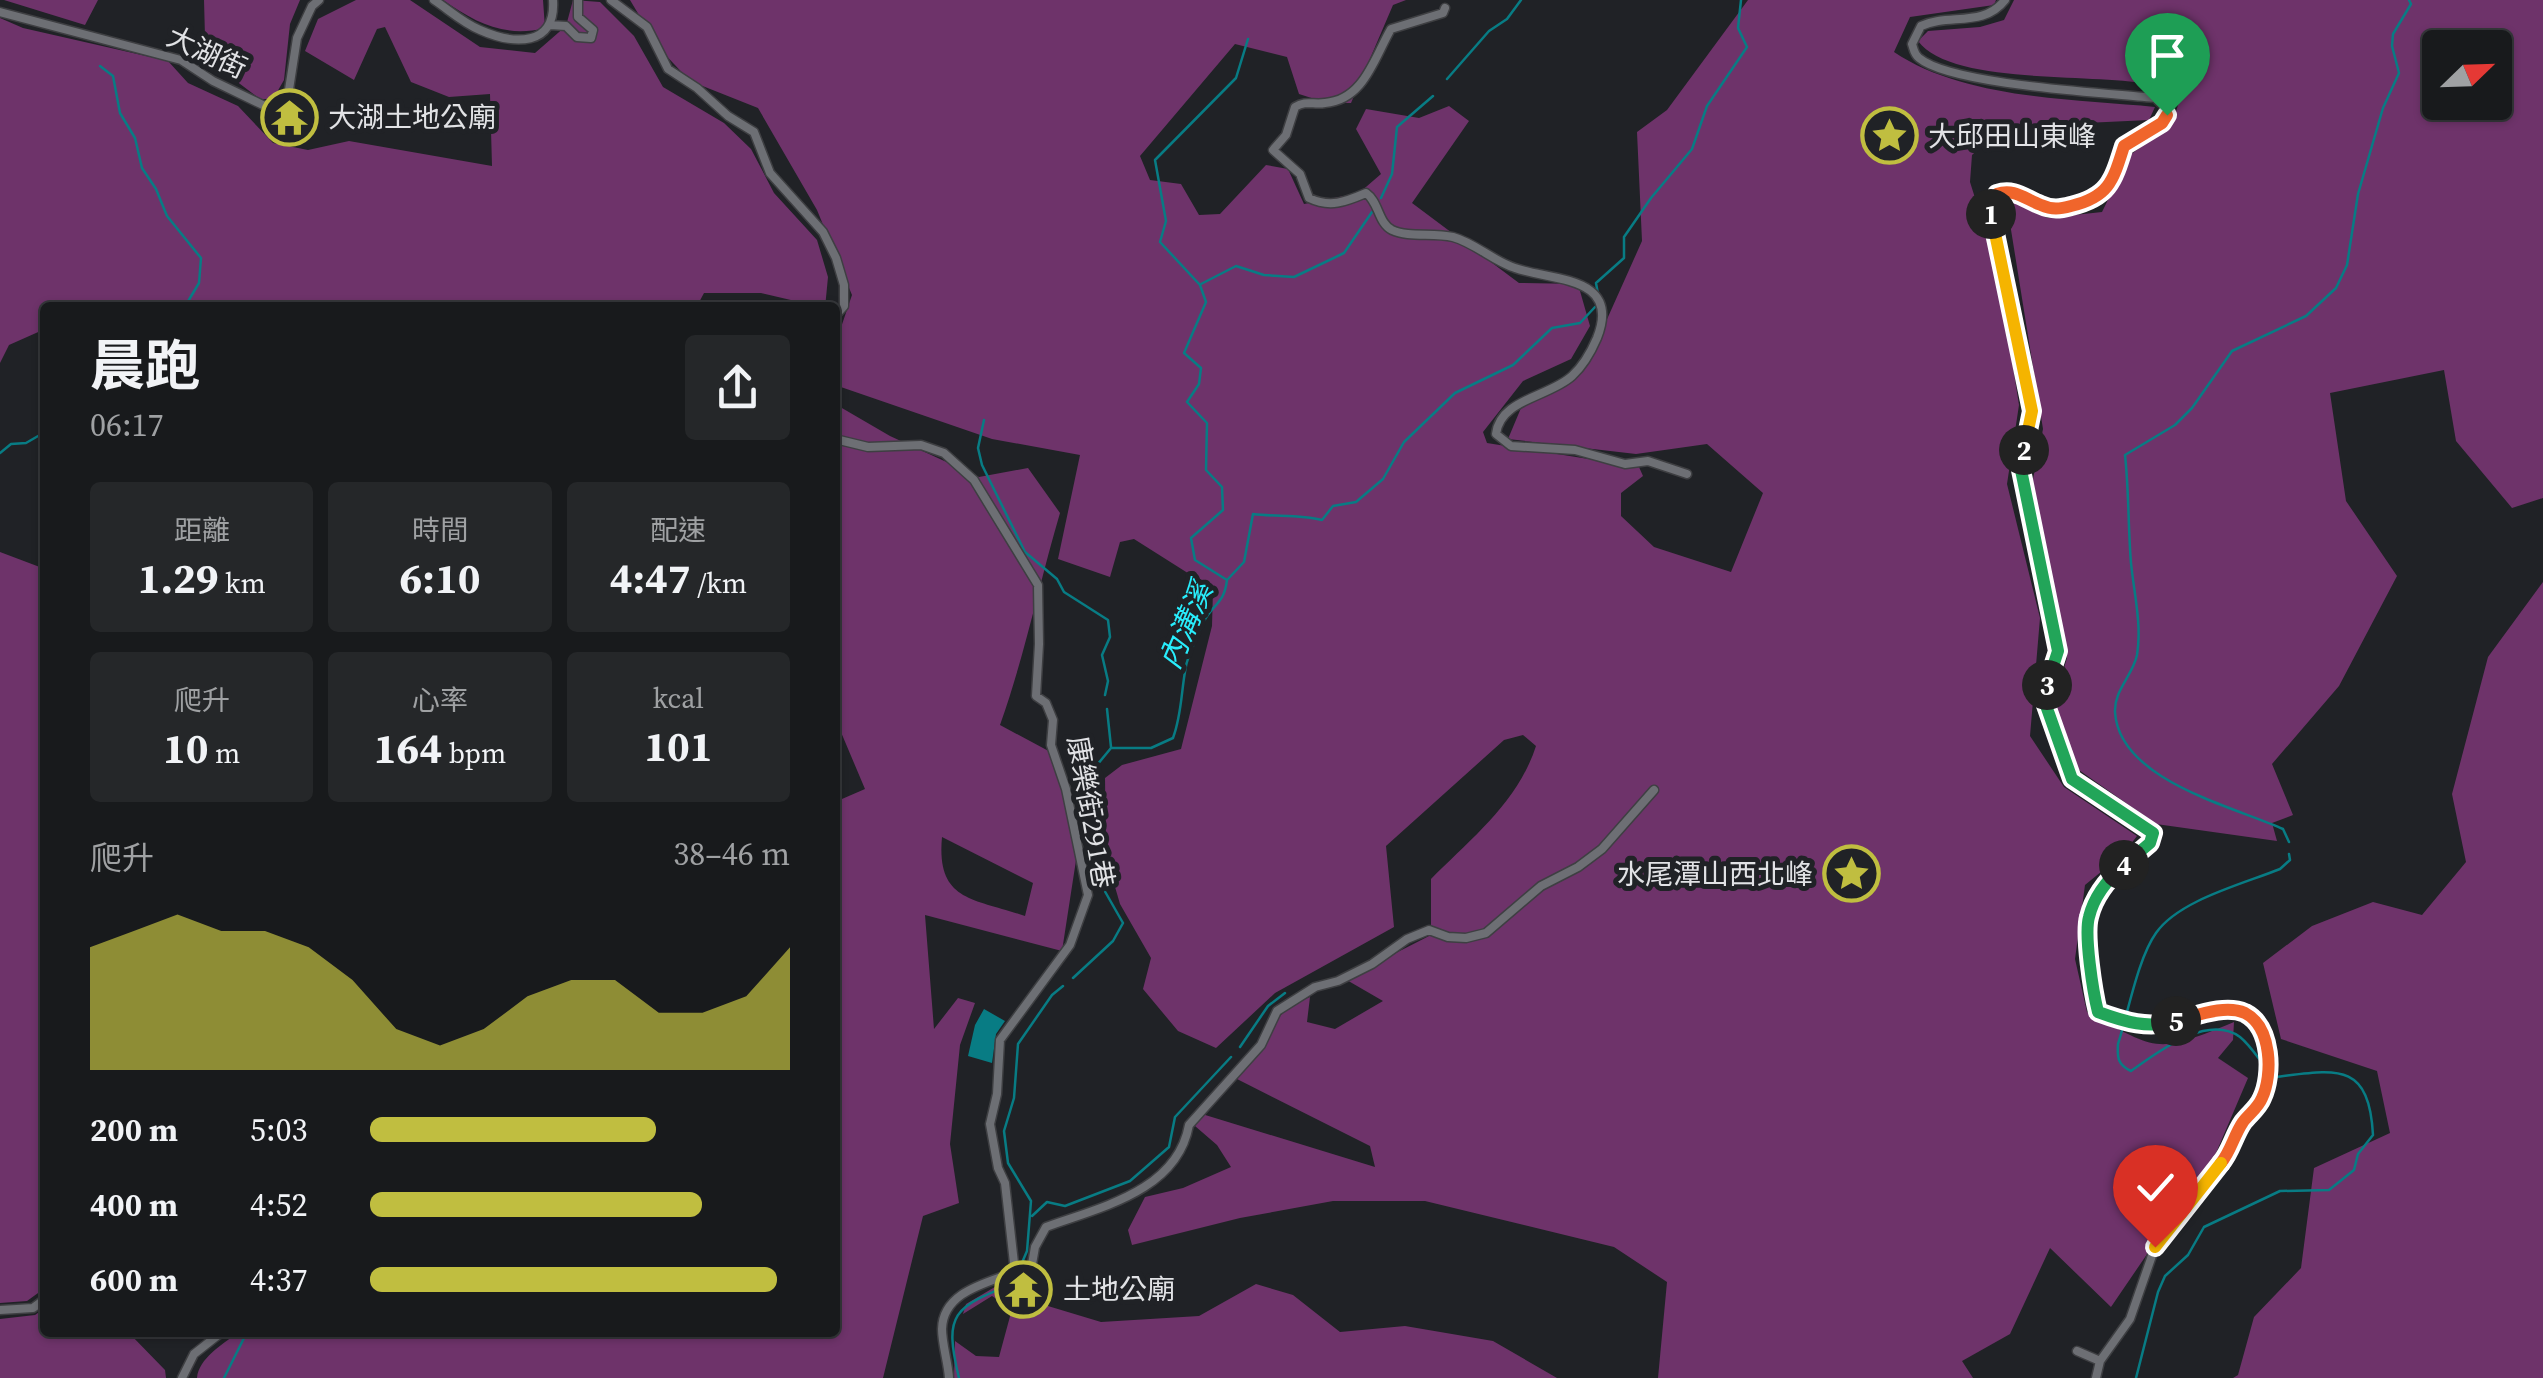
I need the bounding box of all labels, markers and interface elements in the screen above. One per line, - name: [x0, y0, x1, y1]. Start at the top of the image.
- pin: [2125, 13, 2210, 116]
- street label: 大湖街: [161, 17, 253, 87]
- icon: arrive: [2140, 28, 2195, 83]
- north arrow: [2422, 30, 2512, 120]
- map controls: [2422, 30, 2512, 120]
- temple icon: 大湖土地公廟: [259, 87, 319, 147]
- place label: 大湖土地公廟: [328, 98, 496, 136]
- place icon: 大邱田山東峰: [1859, 106, 1919, 166]
- place label: 大邱田山東峰: [1928, 117, 2096, 155]
- pin: 1: [1966, 189, 2016, 239]
- text: 1: [1983, 195, 1999, 233]
- text: 晨跑: [90, 328, 200, 403]
- button: share: [685, 335, 790, 440]
- text: 06:17: [90, 403, 164, 447]
- pin: 2: [1999, 425, 2049, 475]
- text: 2: [2016, 431, 2032, 469]
- text: 距離: [174, 511, 230, 549]
- text: 時間: [412, 511, 468, 549]
- text: 配速: [650, 511, 706, 549]
- text: 1.29: [138, 549, 219, 607]
- text: 6:10: [400, 549, 480, 607]
- text: 4:47: [610, 549, 691, 607]
- text: km: [219, 564, 266, 602]
- text: /km: [691, 564, 747, 602]
- water label: 內溝溪: [1149, 573, 1224, 675]
- pin: 3: [2022, 660, 2072, 710]
- text: 3: [2039, 666, 2055, 704]
- text: kcal: [653, 679, 704, 717]
- text: 爬升: [174, 681, 230, 719]
- text: 心率: [412, 681, 468, 719]
- text: 101: [644, 717, 712, 775]
- text: 10: [163, 719, 209, 777]
- text: 164: [374, 719, 442, 777]
- street label: 康樂街291巷: [1059, 733, 1123, 891]
- text: m: [209, 734, 240, 772]
- text: bpm: [442, 734, 506, 772]
- text: 38–46 m: [673, 832, 790, 876]
- text: 爬升: [90, 836, 154, 880]
- pin: 4: [2099, 840, 2149, 890]
- place icon: 水尾潭山西北峰: [1822, 844, 1882, 904]
- text: 4: [2116, 846, 2132, 884]
- place label: 水尾潭山西北峰: [1617, 855, 1813, 893]
- pin: 5: [2151, 996, 2201, 1046]
- text: 5: [2168, 1002, 2184, 1040]
- text: 200 m: [90, 1108, 178, 1152]
- text: 5:03: [250, 1108, 308, 1152]
- pin: [2113, 1145, 2198, 1248]
- icon: check: [2128, 1160, 2183, 1215]
- text: 400 m: [90, 1183, 178, 1227]
- text: 4:52: [250, 1183, 308, 1227]
- text: 600 m: [90, 1258, 178, 1302]
- text: 4:37: [250, 1258, 308, 1302]
- temple icon: 土地公廟: [994, 1259, 1054, 1319]
- place label: 土地公廟: [1063, 1270, 1175, 1308]

